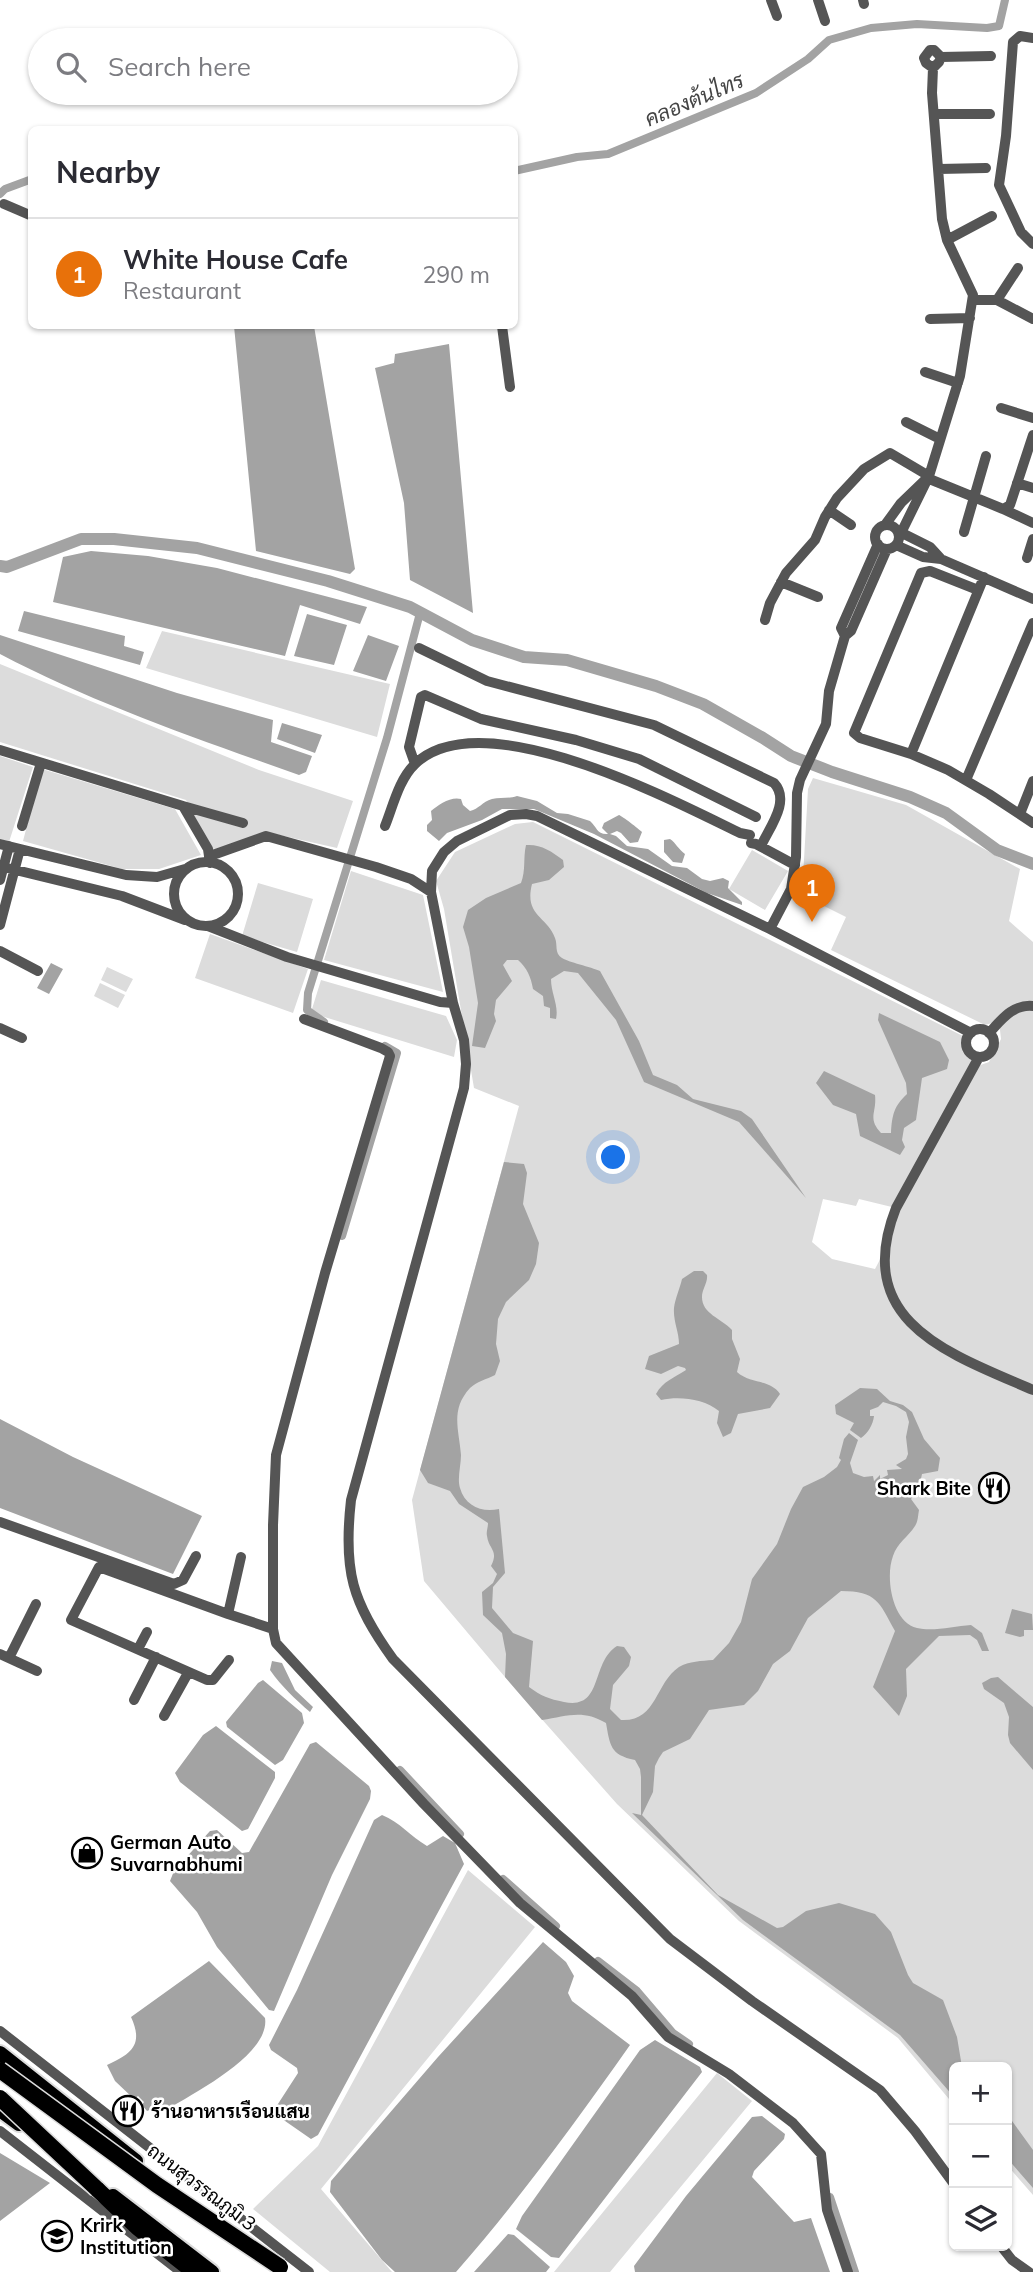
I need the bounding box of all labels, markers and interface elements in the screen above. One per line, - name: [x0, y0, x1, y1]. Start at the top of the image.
- search box: [28, 28, 518, 105]
- icon: search: [52, 48, 90, 86]
- text: Search here: [108, 50, 251, 83]
- water label: คลองต้นไทร: [641, 66, 748, 131]
- text: Nearby: [56, 153, 160, 191]
- text: White House Cafe: [123, 243, 348, 276]
- text: 1: [72, 260, 86, 289]
- text: 290 m: [422, 260, 490, 289]
- text: Restaurant: [123, 276, 241, 305]
- pin: 1: [789, 864, 835, 922]
- your location: [596, 1140, 630, 1174]
- restaurant icon: Shark Bite: [977, 1471, 1011, 1505]
- place label: Shark Bite: [877, 1476, 971, 1500]
- place label: German Auto Suvarnabhumi: [110, 1830, 243, 1876]
- shop icon: German Auto Suvarnabhumi: [70, 1836, 104, 1870]
- map controls: [949, 2062, 1012, 2251]
- button: +: [949, 2062, 1012, 2125]
- restaurant icon: ร้านอาหารเรือนแสน: [111, 2094, 145, 2128]
- place label: ร้านอาหารเรือนแสน: [151, 2099, 310, 2123]
- button: −: [949, 2125, 1012, 2188]
- street label: ถนนสุวรรณภูมิ 3: [142, 2138, 261, 2237]
- button: layers: [949, 2188, 1012, 2251]
- place label: Krirk Institution: [80, 2213, 172, 2259]
- school or university icon: Krirk Institution: [40, 2219, 74, 2253]

